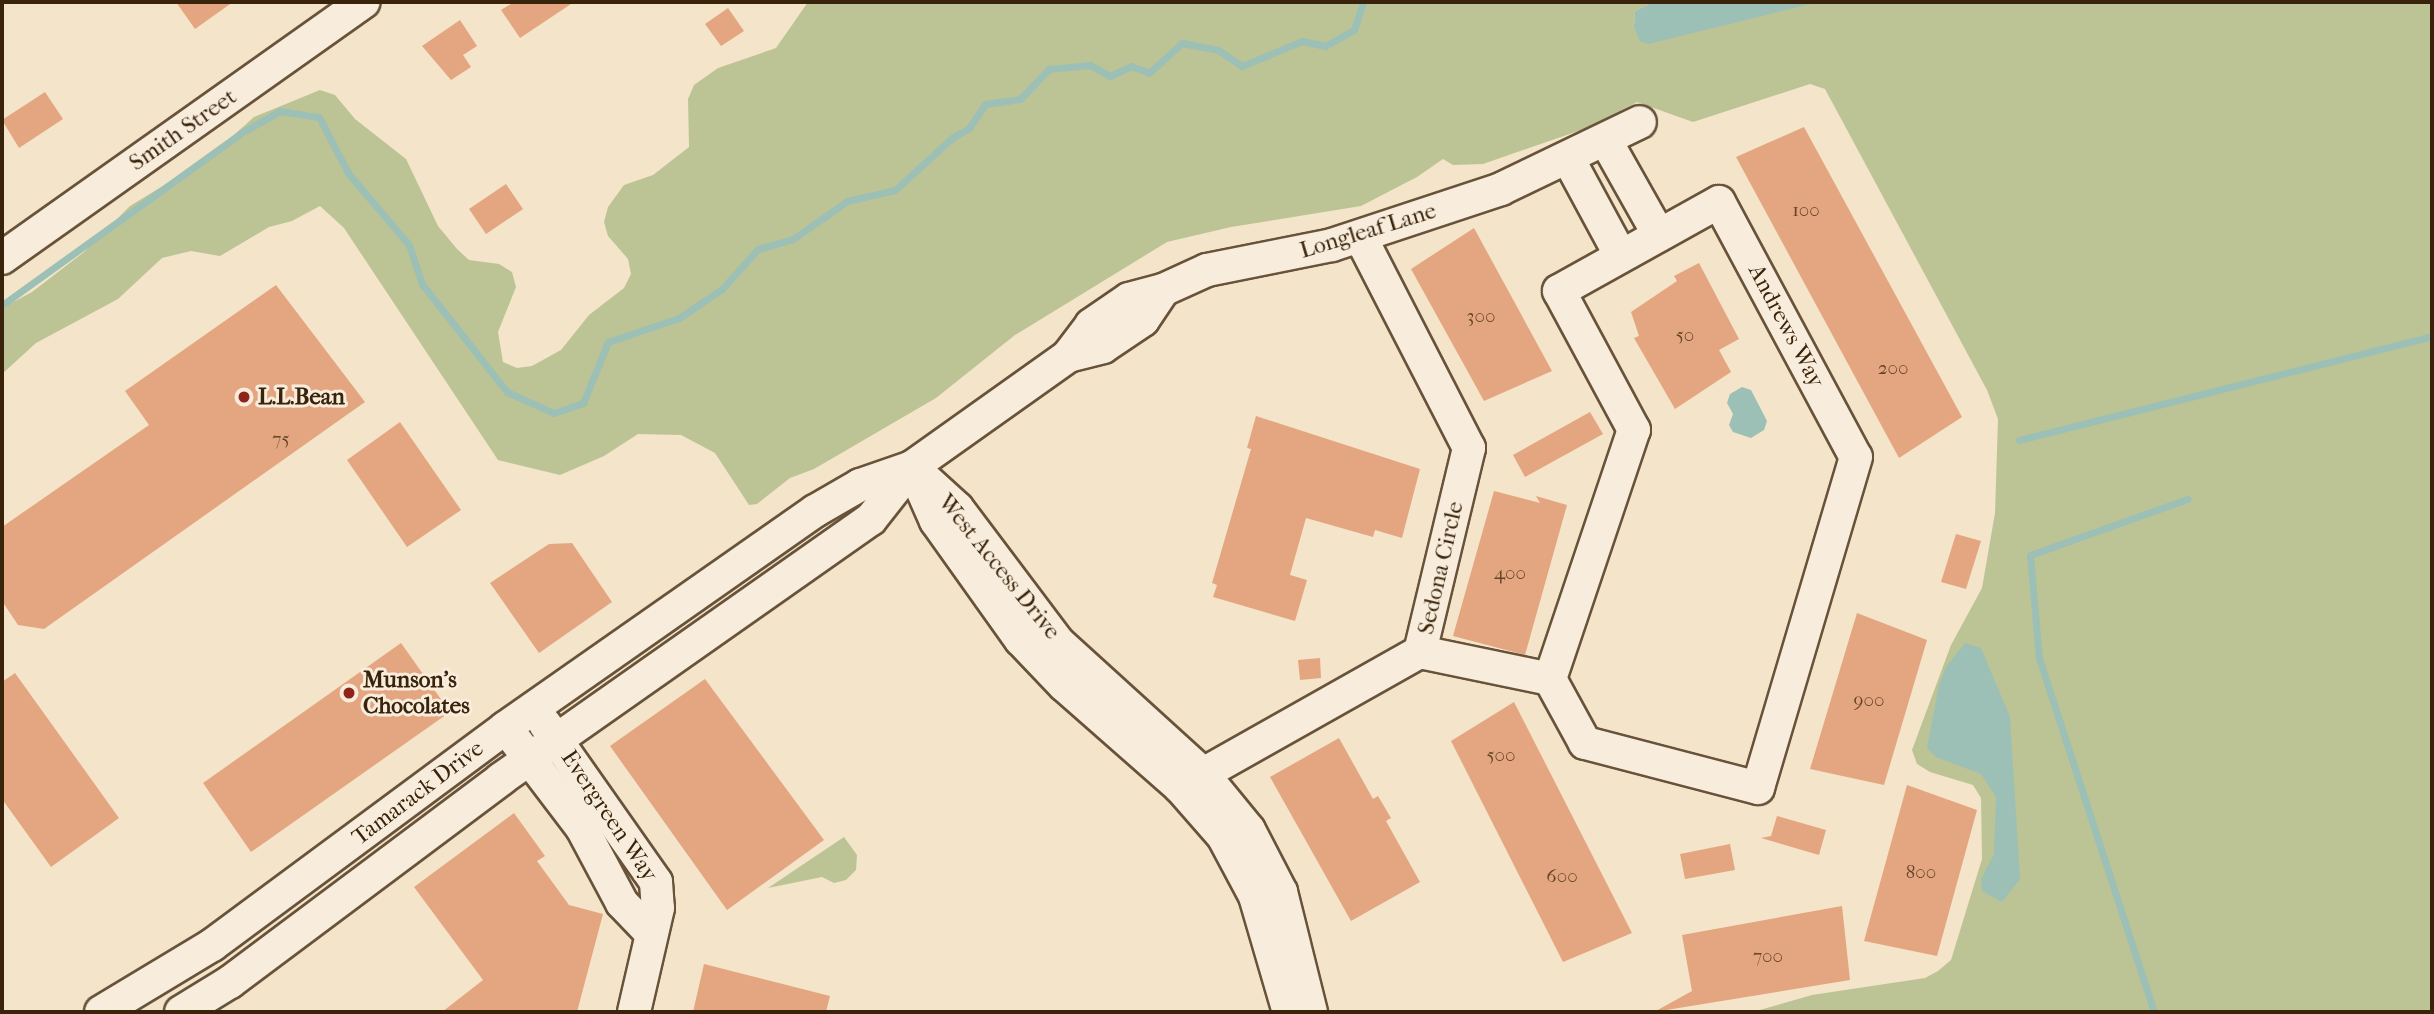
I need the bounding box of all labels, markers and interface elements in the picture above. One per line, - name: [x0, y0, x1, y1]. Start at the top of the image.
- street label: Smith Street: [124, 83, 242, 177]
- street label: Longleaf Lane: [1297, 197, 1439, 265]
- house number: 100: [1792, 200, 1820, 222]
- street label: Andrews Way: [1742, 260, 1830, 392]
- house number: 300: [1467, 306, 1495, 328]
- house number: 50: [1676, 325, 1694, 347]
- house number: 200: [1878, 358, 1908, 380]
- place label: L.L.Bean: [258, 383, 345, 411]
- marker: L.L.Bean: [236, 389, 252, 405]
- house number: 75: [272, 429, 290, 451]
- street label: West Access Drive: [932, 489, 1066, 645]
- street label: Sedona Circle: [1412, 499, 1470, 637]
- house number: 400: [1494, 563, 1526, 585]
- place label: Munson's Chocolates: [363, 666, 470, 720]
- marker: Munson's Chocolates: [341, 685, 357, 701]
- house number: 900: [1854, 690, 1884, 712]
- street label: Tamarack Drive: [347, 735, 489, 851]
- street label: Evergreen Way: [555, 745, 663, 887]
- house number: 500: [1486, 745, 1516, 767]
- house number: 800: [1906, 862, 1936, 884]
- house number: 600: [1546, 866, 1578, 888]
- house number: 700: [1753, 946, 1783, 968]

